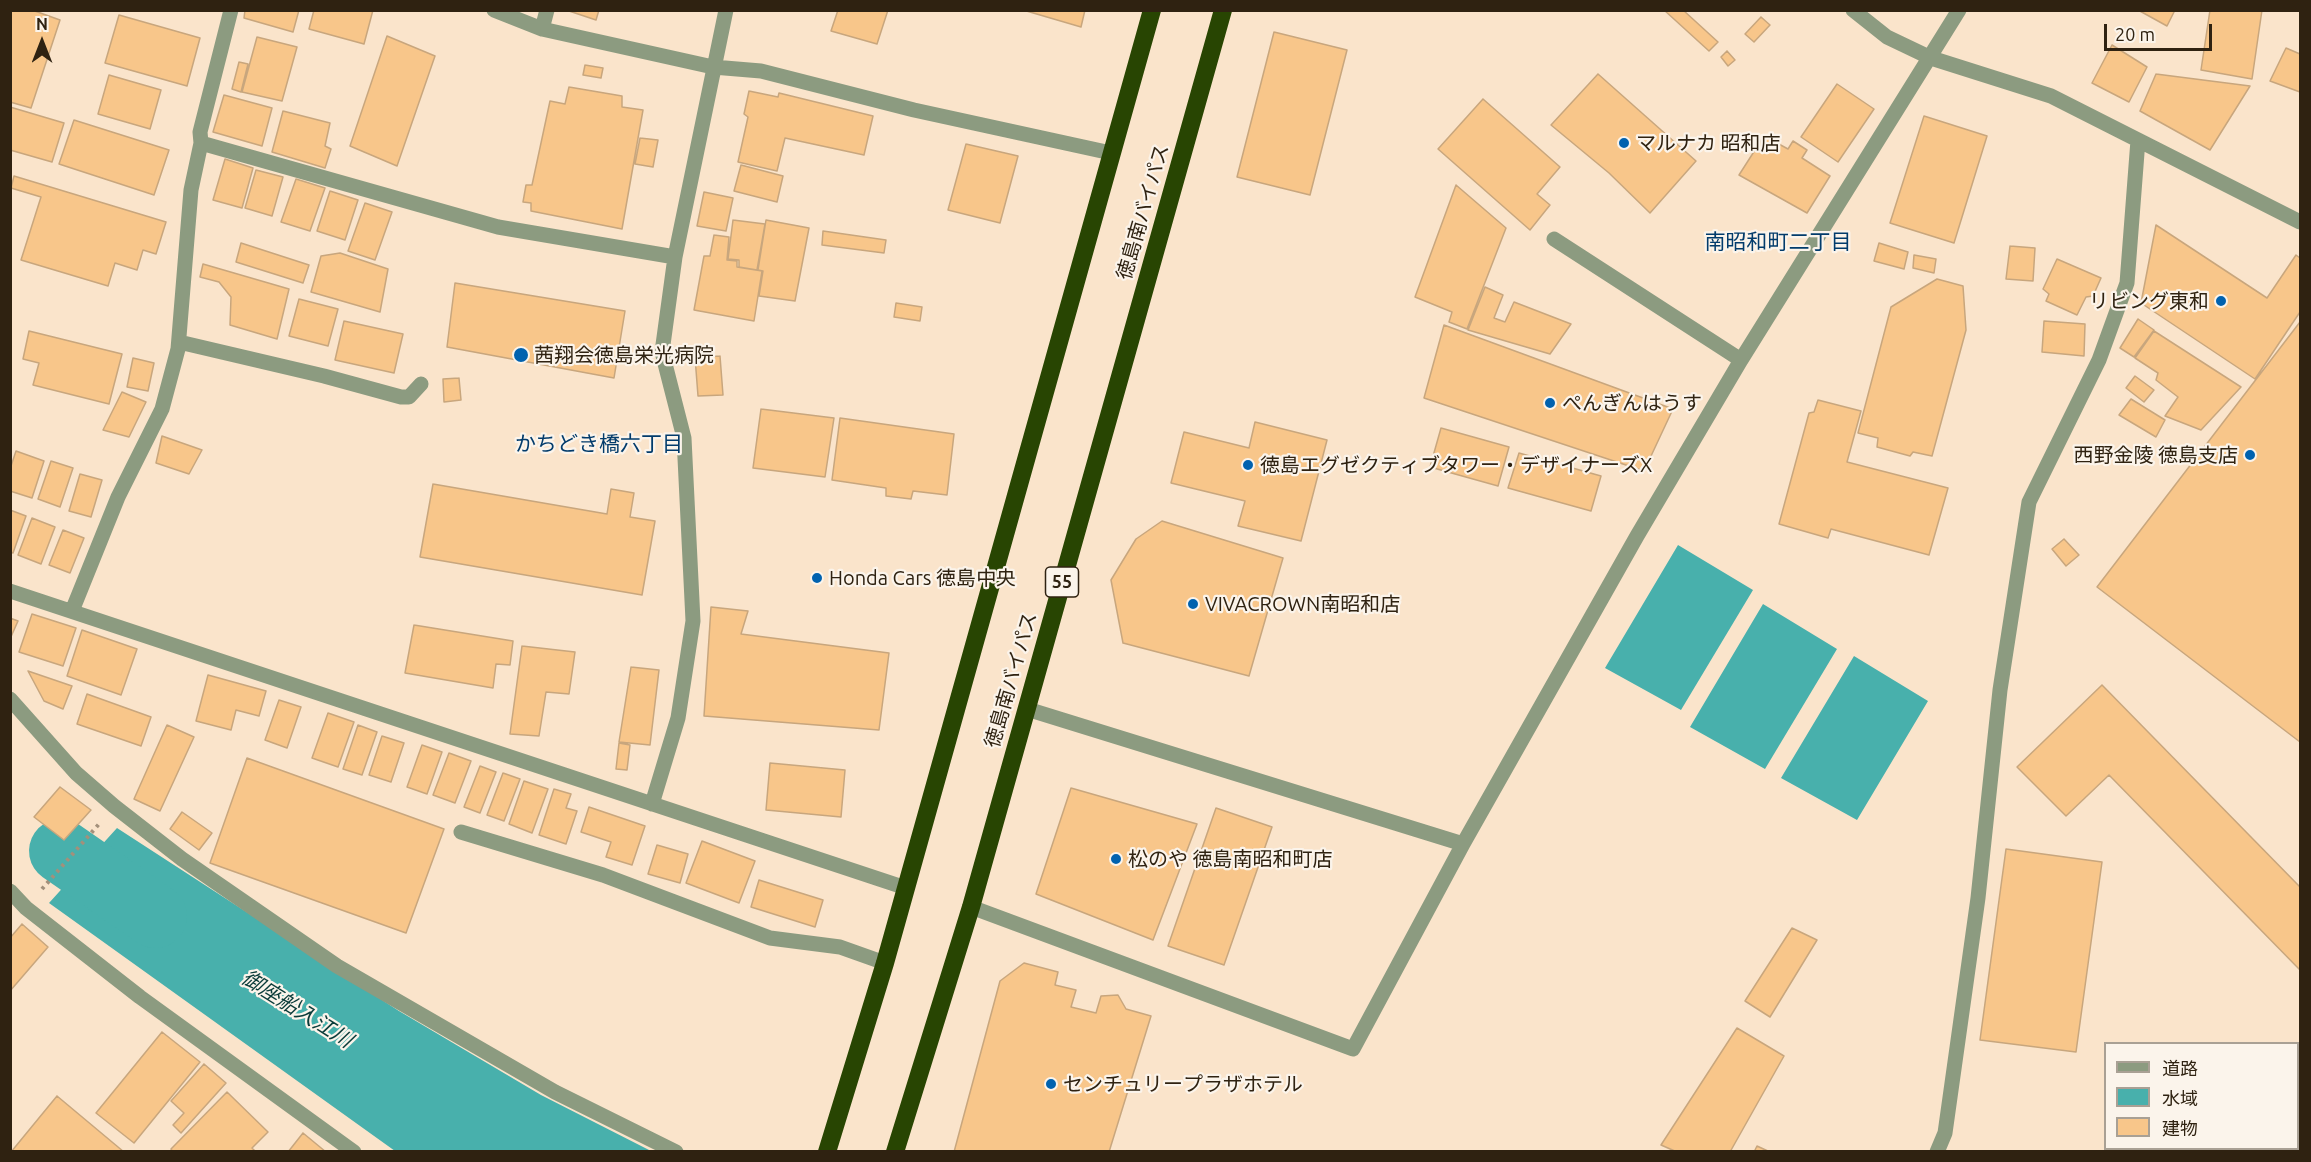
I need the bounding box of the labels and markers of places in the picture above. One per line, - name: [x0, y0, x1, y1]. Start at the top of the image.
- place label: マルナカ 昭和店: [1636, 131, 1781, 155]
- marker: マルナカ 昭和店: [1617, 136, 1631, 150]
- place label: リビング東和: [2089, 289, 2209, 313]
- marker: リビング東和: [2214, 294, 2228, 308]
- place label: 茜翔会徳島栄光病院: [534, 343, 714, 367]
- marker: 茜翔会徳島栄光病院: [512, 346, 530, 364]
- place label: ぺんぎんはうす: [1562, 391, 1702, 415]
- marker: ぺんぎんはうす: [1543, 396, 1557, 410]
- place label: 西野金陵 徳島支店: [2073, 443, 2238, 467]
- marker: 西野金陵 徳島支店: [2243, 448, 2257, 462]
- place label: 徳島エグゼクティブタワー・デザイナーズX: [1260, 453, 1652, 477]
- marker: 徳島エグゼクティブタワー・デザイナーズX: [1241, 458, 1255, 472]
- place label: Honda Cars 徳島中央: [829, 566, 1016, 590]
- marker: Honda Cars 徳島中央: [810, 571, 824, 585]
- place label: VIVACROWN南昭和店: [1205, 592, 1400, 616]
- marker: VIVACROWN南昭和店: [1186, 597, 1200, 611]
- place label: 松のや 徳島南昭和町店: [1128, 847, 1333, 871]
- marker: 松のや 徳島南昭和町店: [1109, 852, 1123, 866]
- place label: センチュリープラザホテル: [1063, 1072, 1303, 1096]
- marker: センチュリープラザホテル: [1044, 1077, 1058, 1091]

